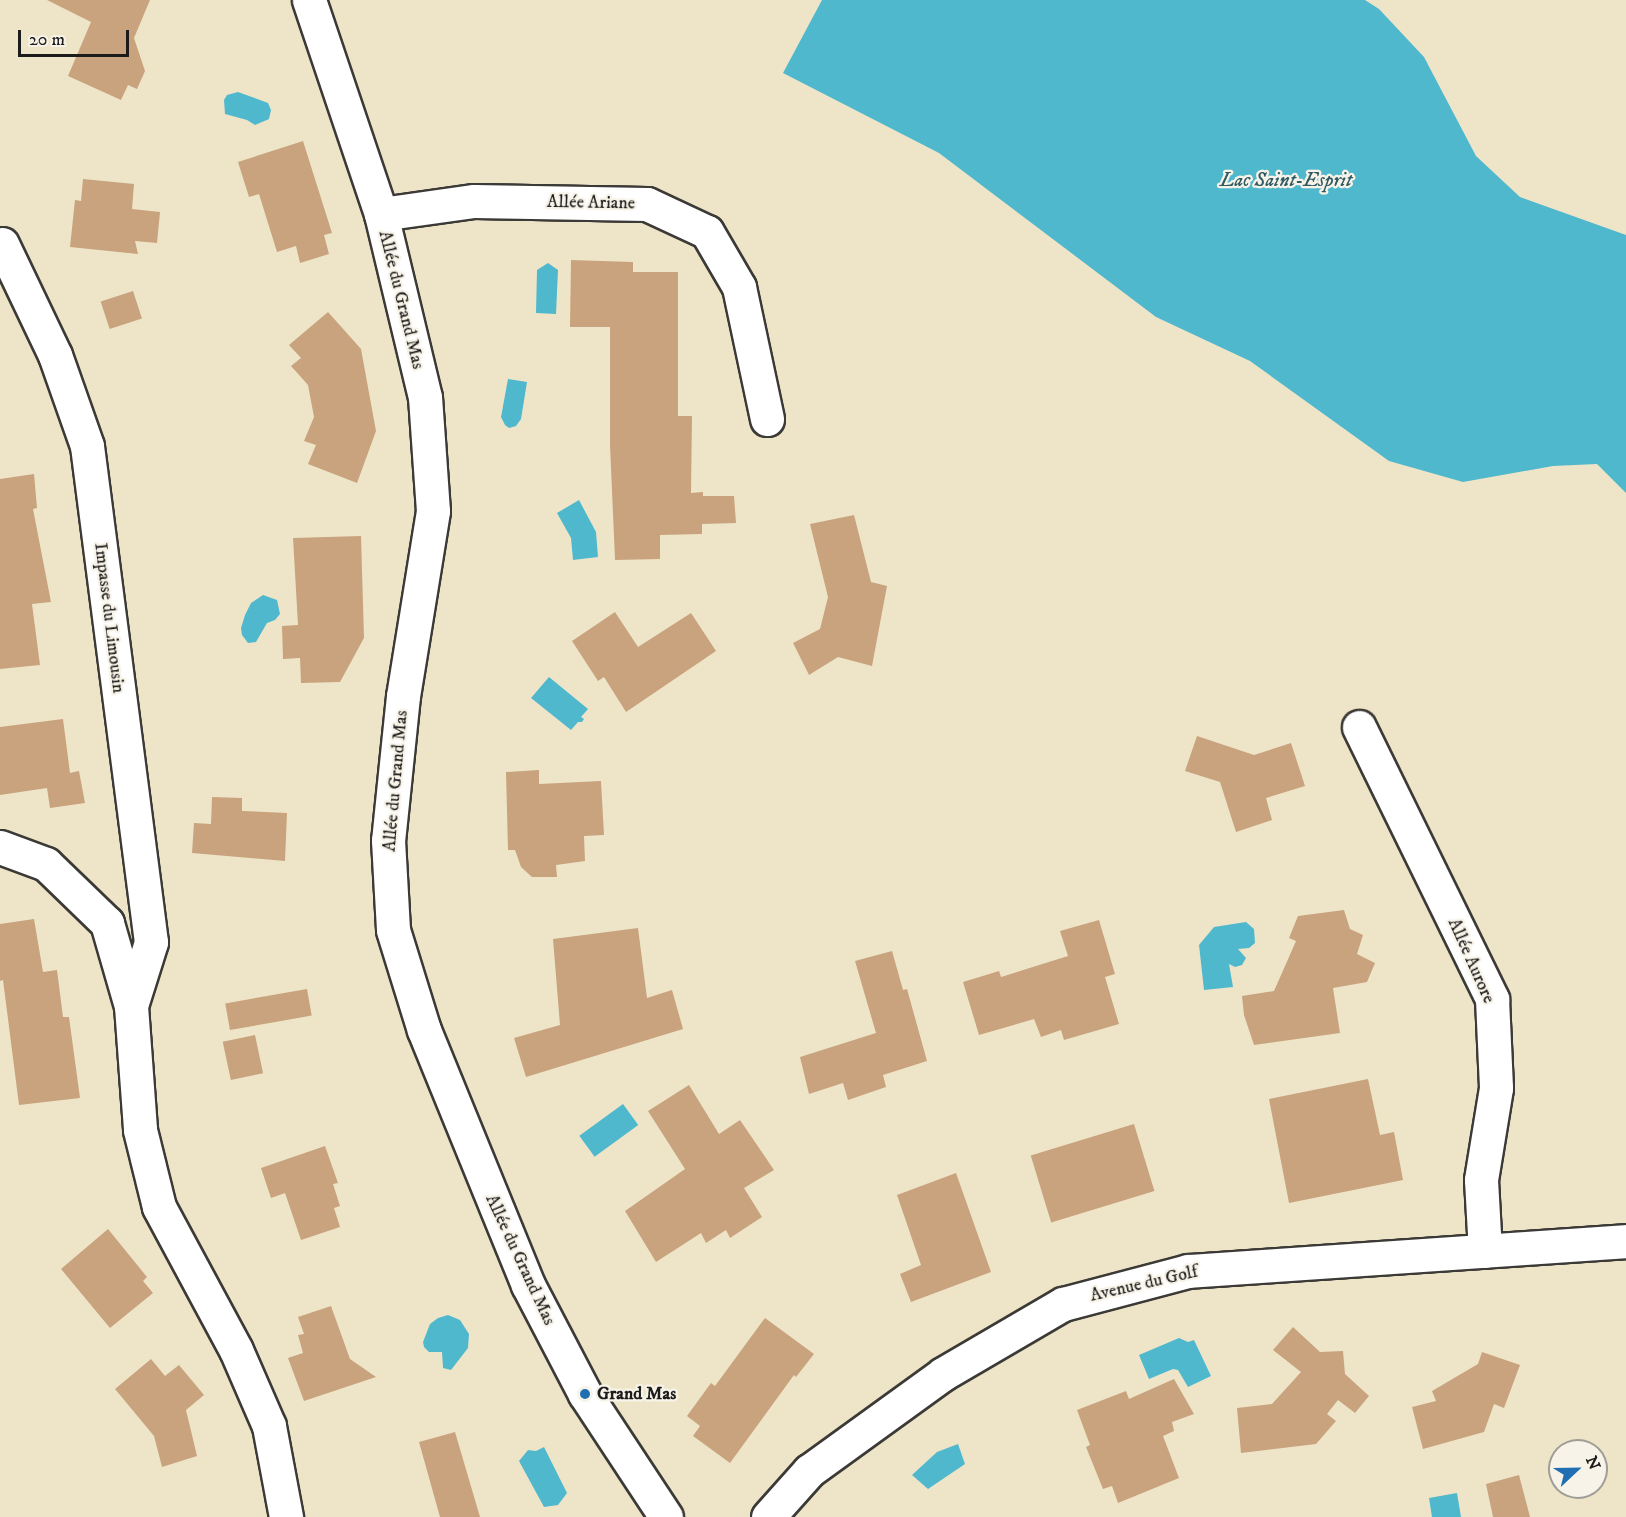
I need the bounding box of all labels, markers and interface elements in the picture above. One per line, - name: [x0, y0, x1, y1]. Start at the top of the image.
- scale bar: [21, 18, 132, 56]
- text: 20 m: [29, 29, 65, 51]
- water label: Lac Saint-Esprit: [1220, 168, 1352, 192]
- street label: Allée Ariane: [547, 191, 635, 215]
- street label: Allée du Grand Mas: [373, 229, 429, 371]
- street label: Impasse du Limousin: [89, 542, 129, 694]
- street label: Allée du Grand Mas: [379, 709, 413, 853]
- street label: Allée Aurore: [1443, 915, 1499, 1007]
- street label: Allée du Grand Mas: [480, 1191, 560, 1329]
- street label: Avenue du Golf: [1088, 1261, 1200, 1307]
- place label: Grand Mas: [597, 1383, 676, 1405]
- marker: Grand Mas: [578, 1387, 592, 1401]
- north arrow: [1548, 1439, 1608, 1499]
- text: N: [1581, 1453, 1605, 1473]

